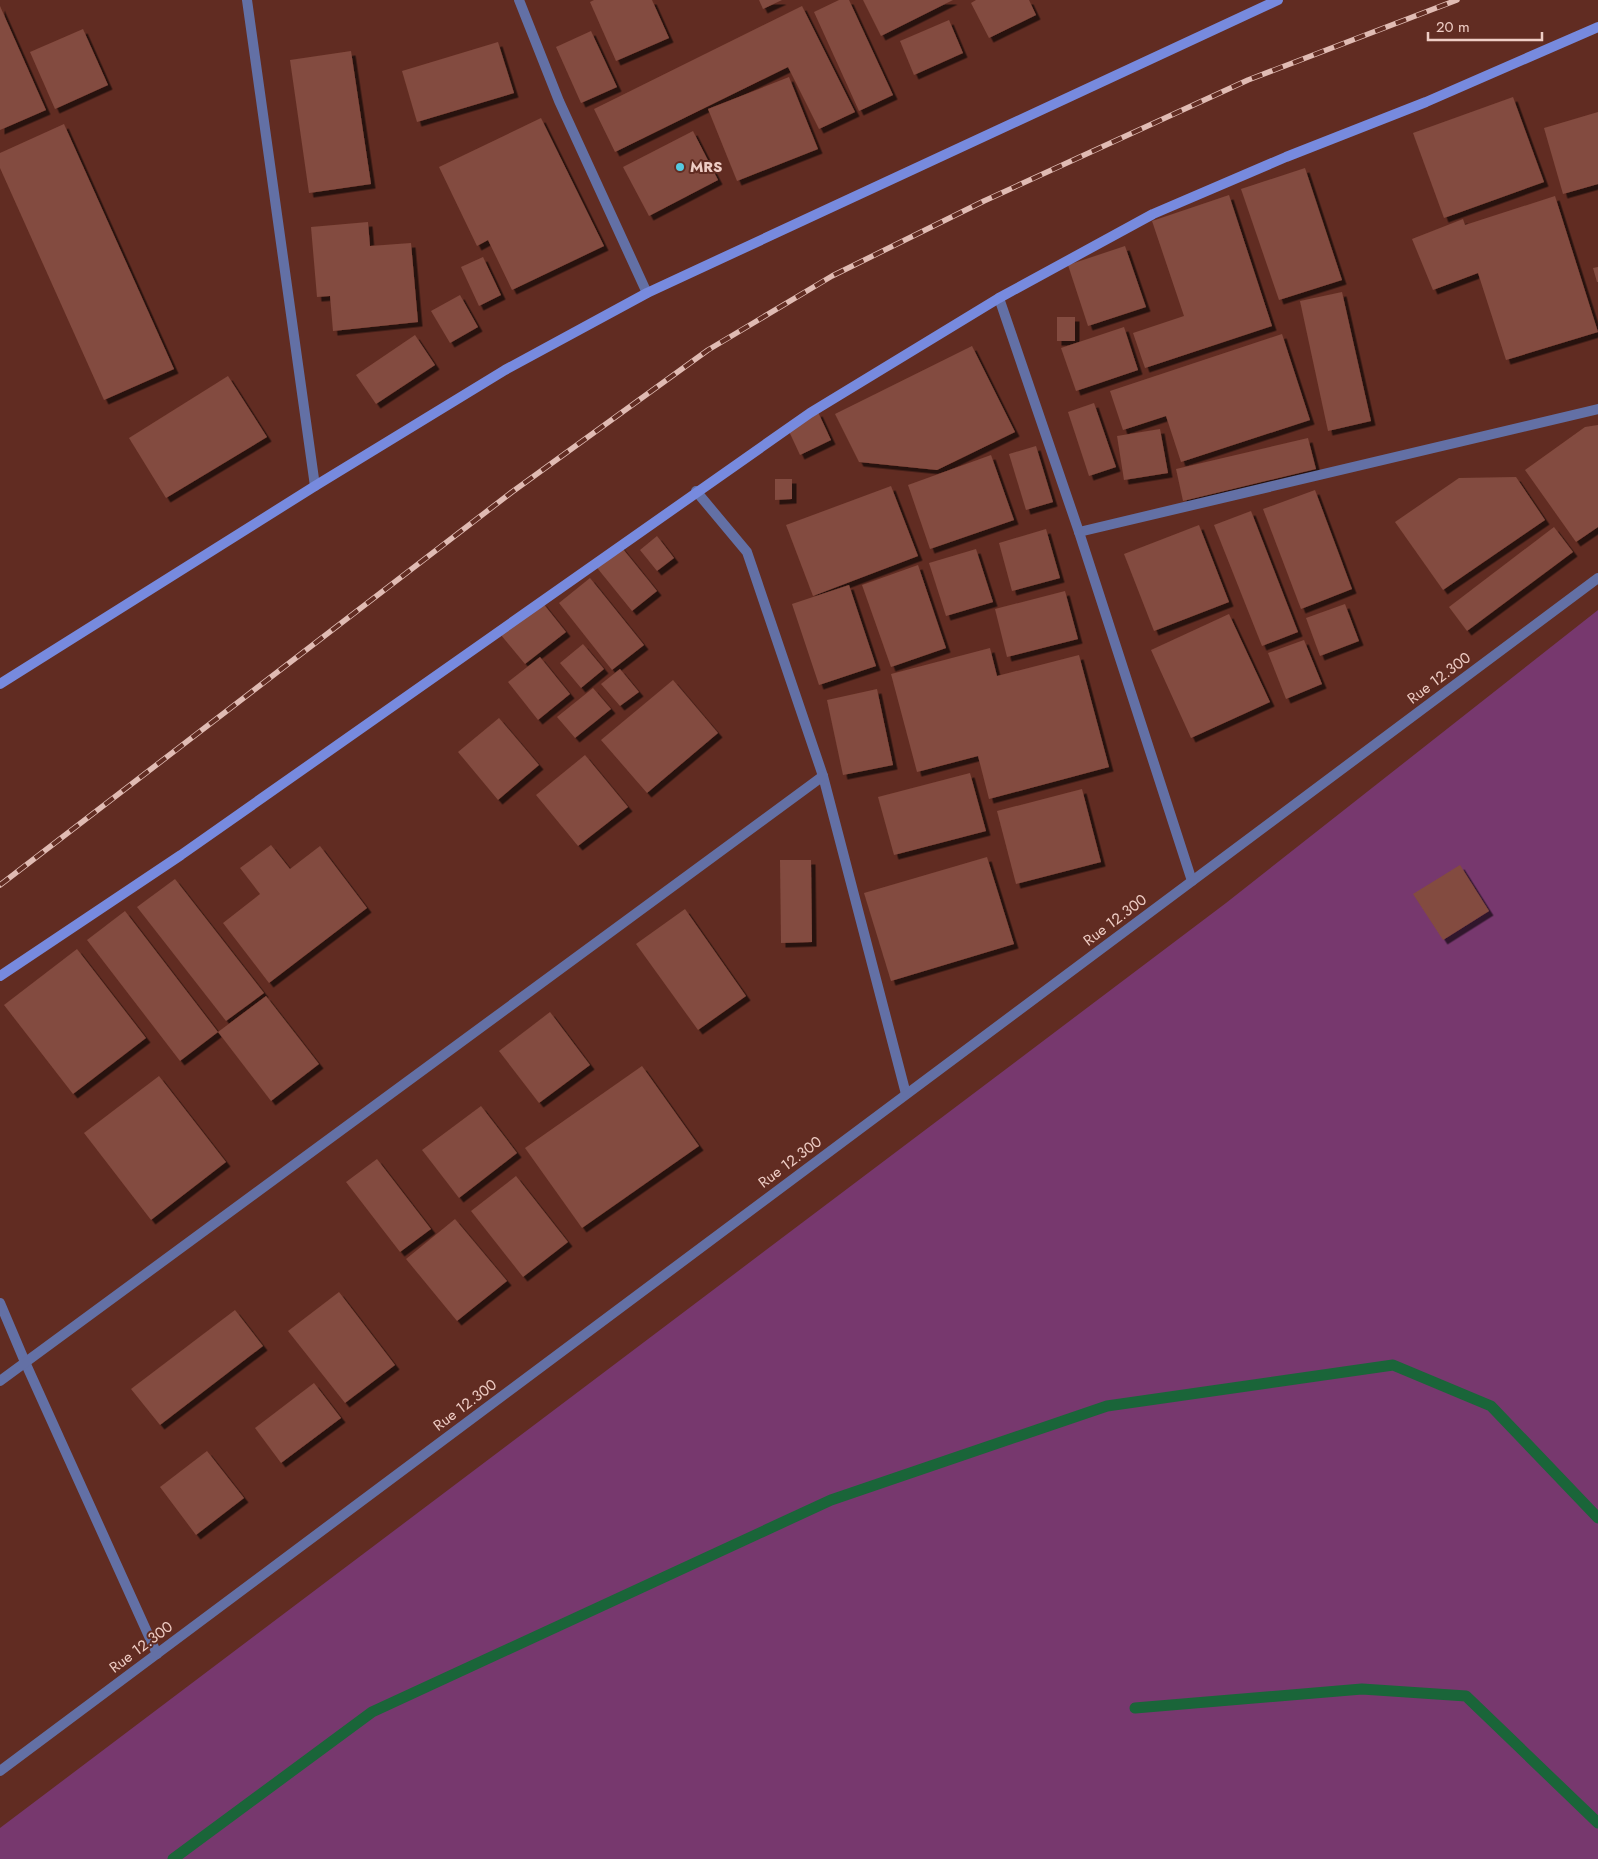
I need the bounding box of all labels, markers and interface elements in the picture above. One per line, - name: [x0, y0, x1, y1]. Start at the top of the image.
- scale bar: [1428, 10, 1542, 42]
- text: 20 m: [1436, 16, 1470, 38]
- place label: MRS: [690, 156, 722, 178]
- marker: MRS: [674, 161, 686, 173]
- street label: Rue 12.300: [1403, 647, 1475, 709]
- street label: Rue 12.300: [1079, 889, 1151, 951]
- street label: Rue 12.300: [754, 1131, 826, 1193]
- street label: Rue 12.300: [429, 1374, 501, 1436]
- street label: Rue 12.300: [105, 1616, 177, 1678]

